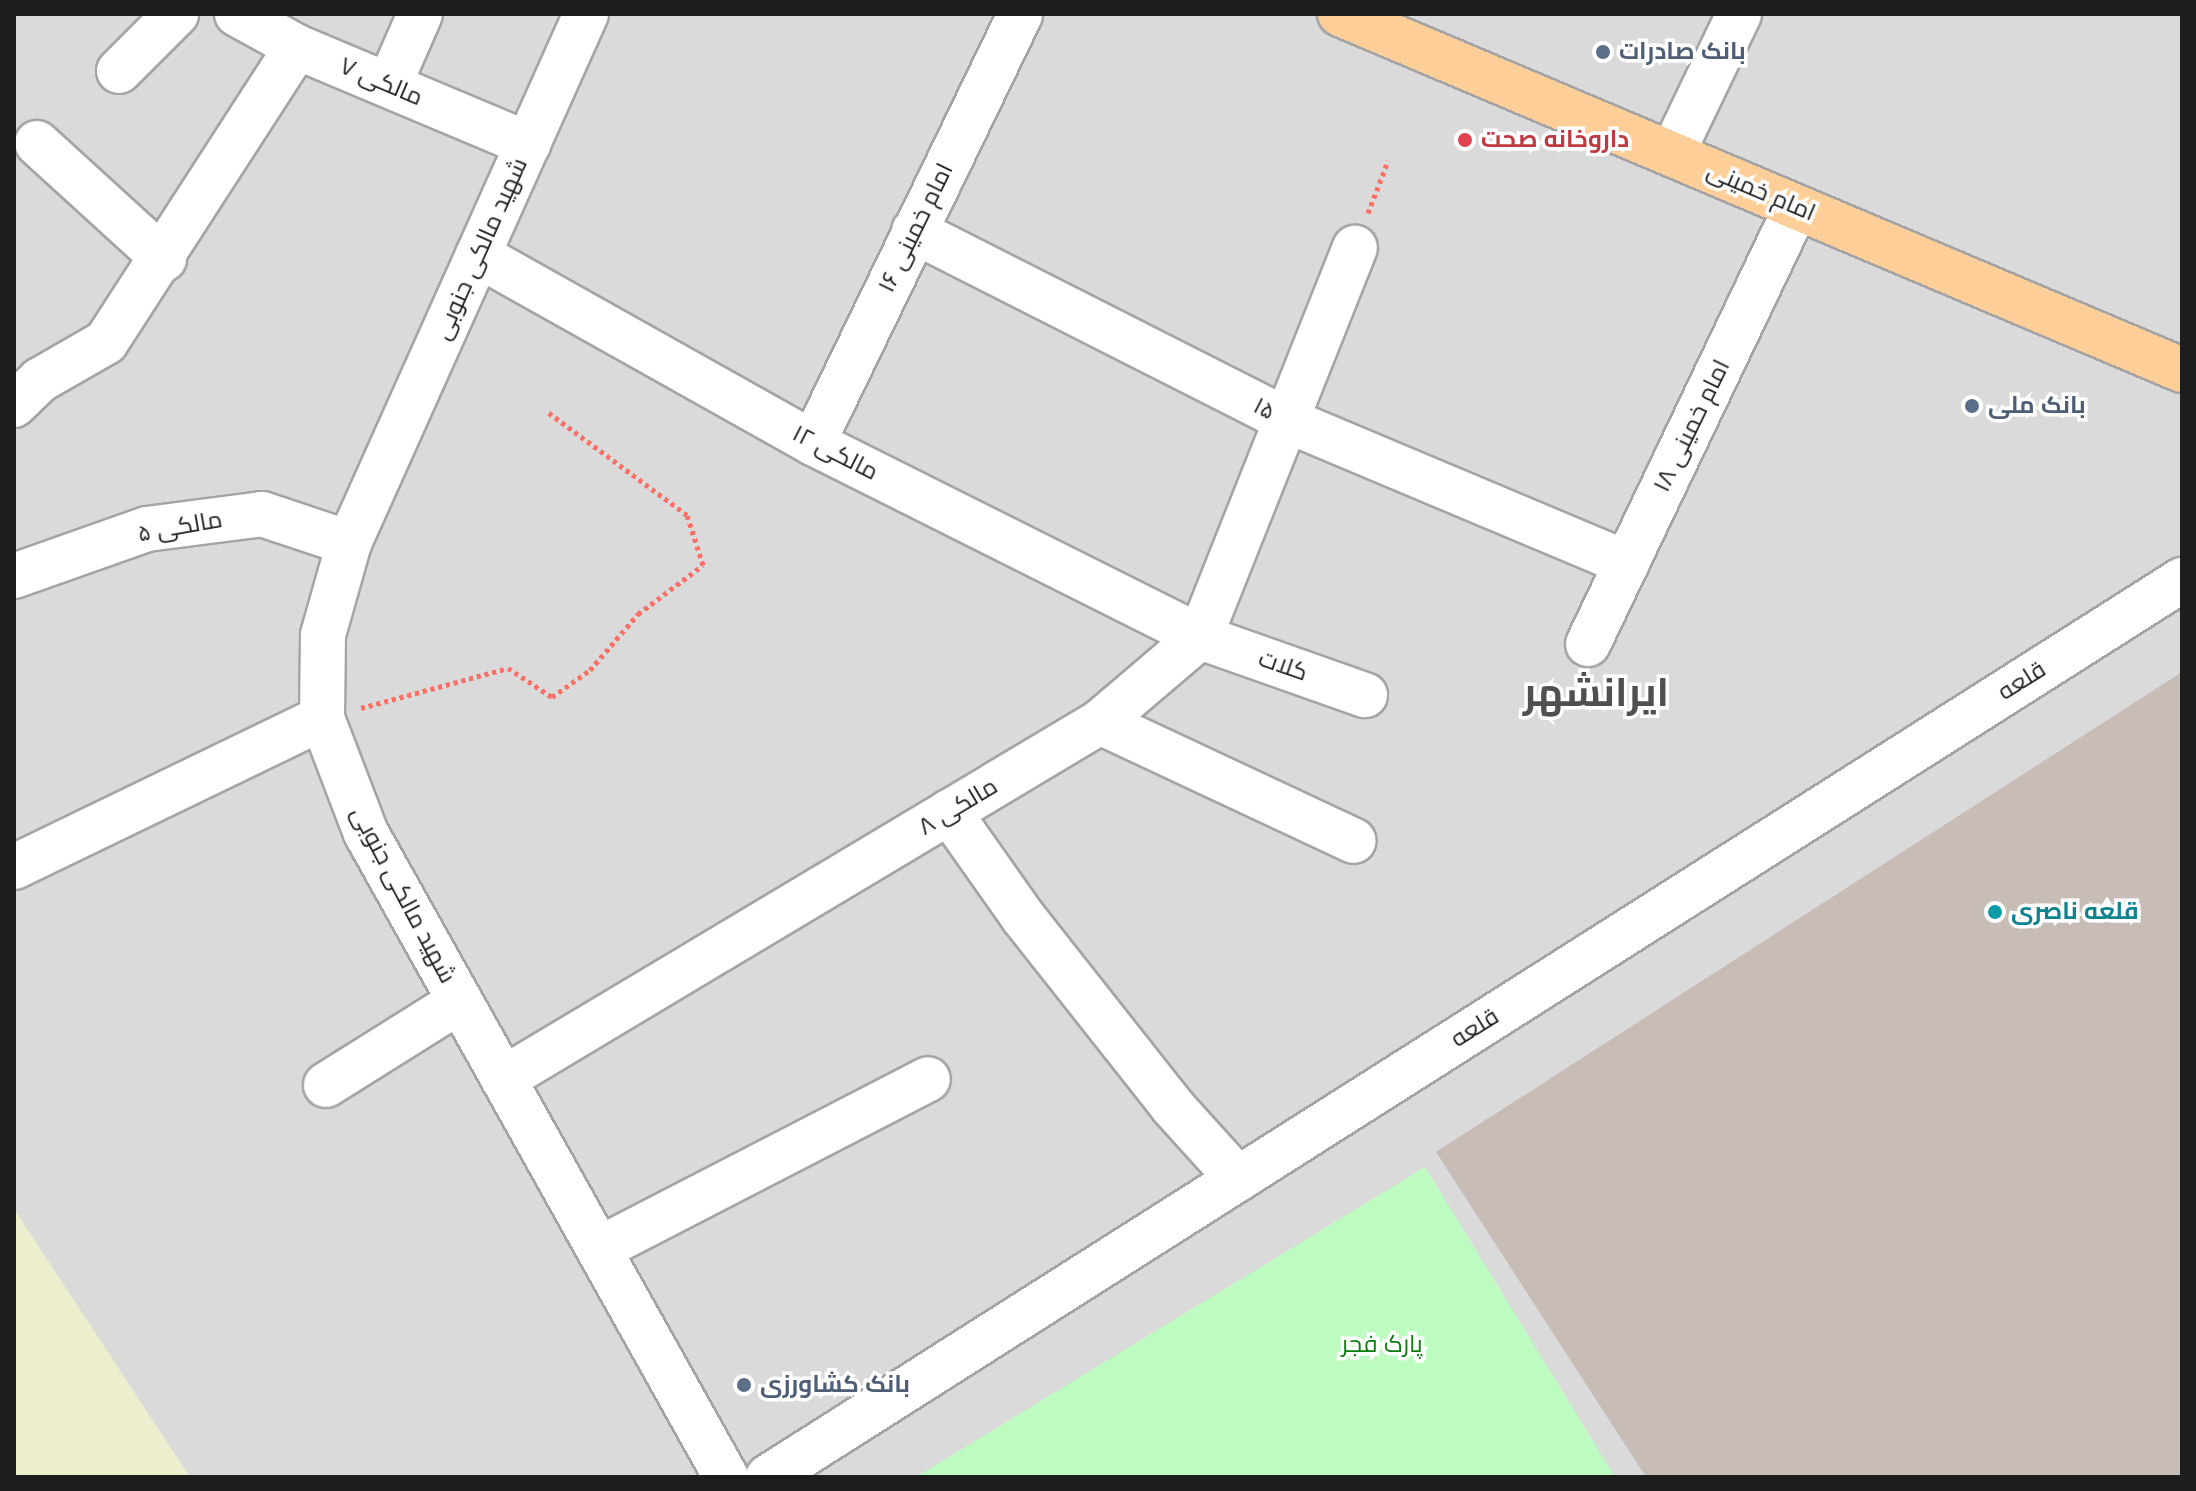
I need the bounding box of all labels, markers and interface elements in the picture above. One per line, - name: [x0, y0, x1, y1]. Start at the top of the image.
- place label: بانک صادرات: [1619, 38, 1746, 66]
- marker: بانک صادرات: [1594, 43, 1612, 61]
- street label: مالکی ۷: [335, 52, 427, 112]
- place label: داروخانه صحت: [1481, 126, 1629, 154]
- marker: داروخانه صحت: [1456, 131, 1474, 149]
- street label: شهید مالکی جنوبی: [428, 154, 534, 344]
- street label: امام خمینی: [1702, 156, 1820, 228]
- street label: امام خمینی ۱۶: [872, 159, 960, 297]
- street label: امام خمینی ۱۸: [1648, 355, 1736, 497]
- street label: ۱۵: [1248, 392, 1280, 426]
- place label: بانک ملی: [1988, 392, 2086, 420]
- marker: بانک ملی: [1963, 397, 1981, 415]
- street label: مالکی ۱۲: [787, 419, 883, 487]
- street label: مالکی ۵: [135, 505, 225, 549]
- street label: کلات: [1255, 644, 1311, 688]
- street label: قلعه: [1993, 655, 2051, 707]
- district label: ایرانشهر: [1523, 669, 1669, 717]
- street label: مالکی ۸: [913, 772, 1003, 842]
- street label: شهید مالکی جنوبی: [344, 802, 462, 988]
- place label: قلعه ناصری: [2011, 898, 2139, 926]
- marker: قلعه ناصری: [1986, 903, 2004, 921]
- street label: قلعه: [1446, 1002, 1504, 1054]
- park label: پارک فجر: [1341, 1331, 1423, 1359]
- place label: بانک کشاورزی: [760, 1371, 910, 1399]
- marker: بانک کشاورزی: [735, 1376, 753, 1394]

